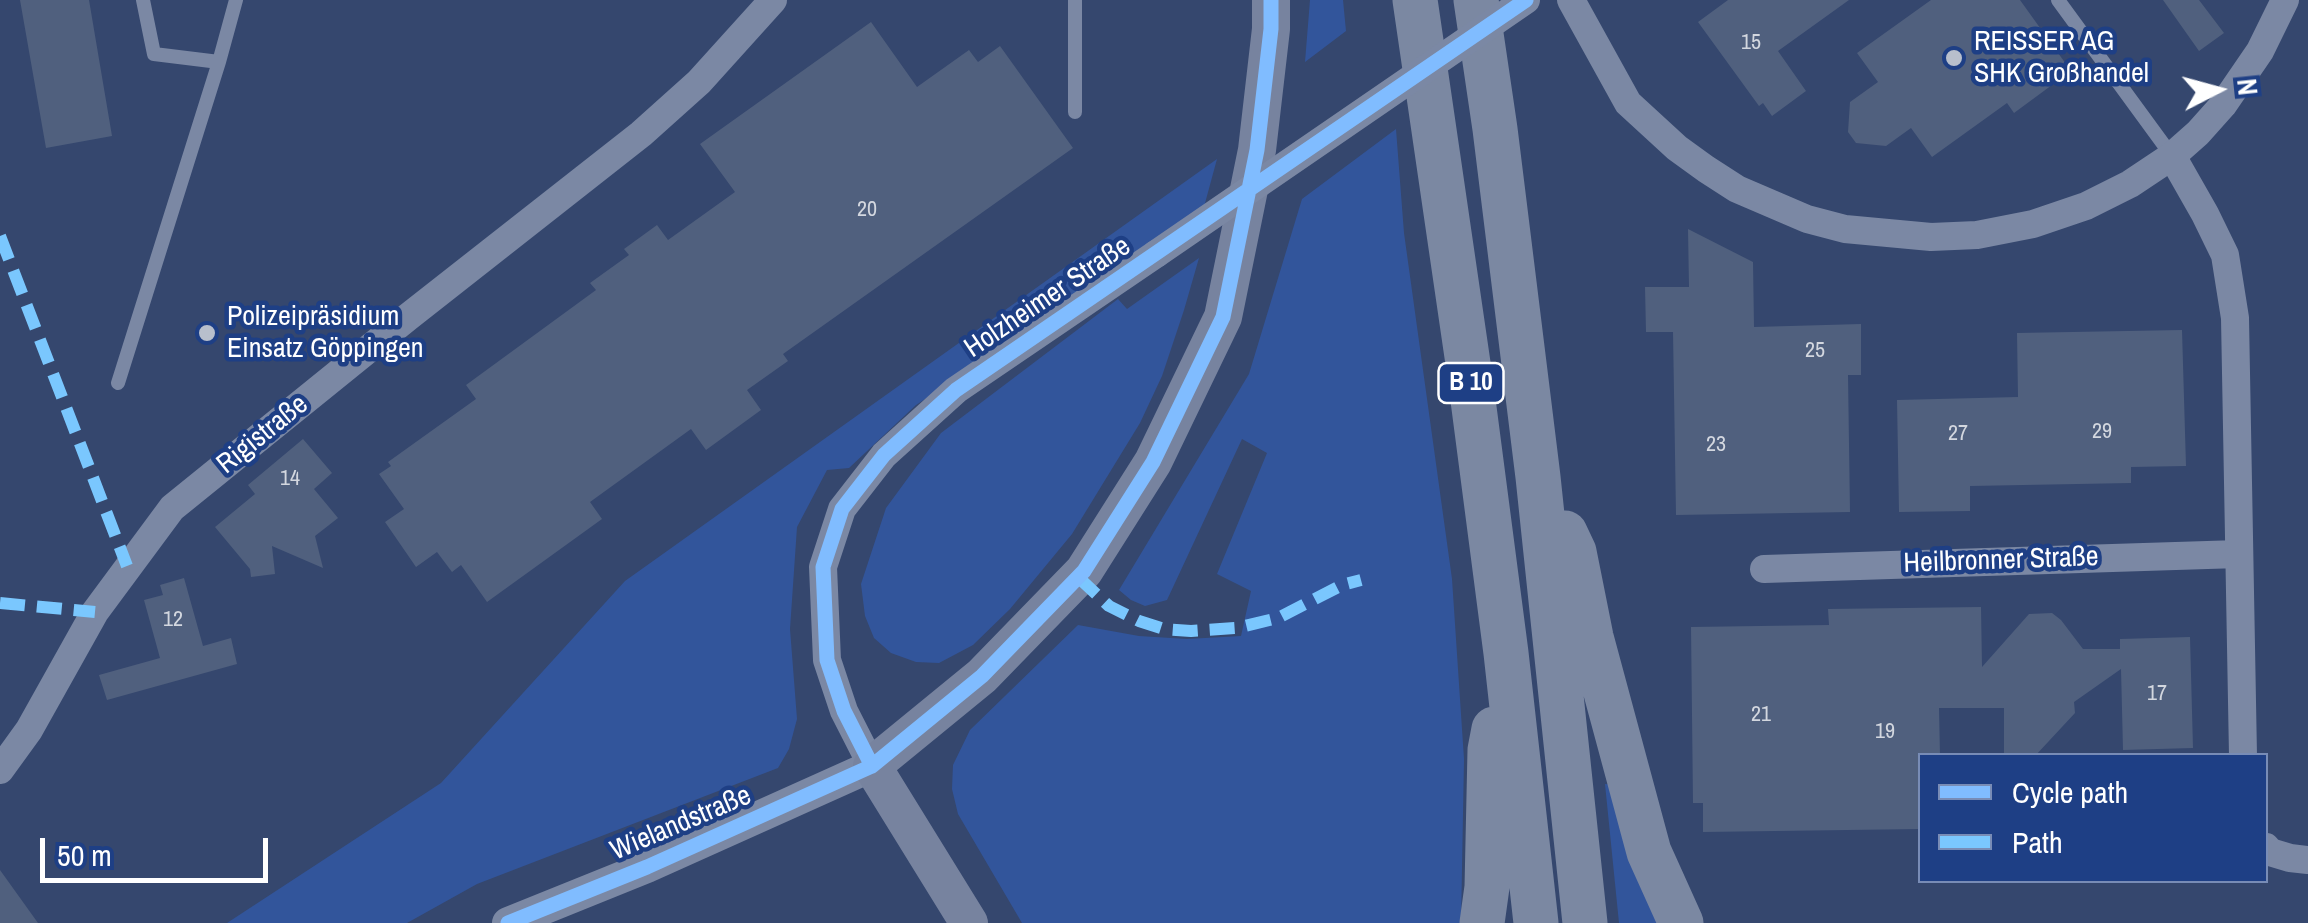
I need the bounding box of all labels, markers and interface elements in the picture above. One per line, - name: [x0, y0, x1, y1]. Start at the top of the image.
- place label: REISSER AG SHK Großhandel: [1974, 25, 2149, 91]
- house number: 15: [1741, 30, 1761, 56]
- north arrow: [2168, 40, 2268, 140]
- marker: REISSER AG SHK Großhandel: [1943, 47, 1965, 69]
- text: N: [2228, 77, 2268, 97]
- house number: 20: [857, 197, 877, 223]
- street label: Holzheimer Straße: [959, 230, 1137, 366]
- place label: Polizeipräsidium Einsatz Göppingen: [227, 300, 424, 366]
- marker: Polizeipräsidium Einsatz Göppingen: [196, 322, 218, 344]
- house number: 25: [1805, 338, 1825, 364]
- road number: B 10: [1438, 363, 1504, 403]
- street label: Rigistraße: [211, 388, 315, 482]
- house number: 29: [2092, 419, 2112, 445]
- house number: 27: [1948, 421, 1968, 447]
- house number: 23: [1706, 432, 1726, 458]
- house number: 14: [280, 466, 300, 492]
- street label: Heilbronner Straße: [1903, 541, 2099, 581]
- house number: 12: [163, 607, 183, 633]
- house number: 17: [2147, 681, 2167, 707]
- house number: 21: [1751, 702, 1771, 728]
- house number: 19: [1875, 719, 1895, 745]
- legend: [1918, 753, 2268, 883]
- text: Cycle path: [2012, 772, 2128, 812]
- street label: Wielandstraße: [606, 779, 756, 869]
- scale bar: [45, 818, 272, 880]
- text: Path: [2012, 822, 2063, 862]
- text: 50 m: [57, 835, 112, 875]

